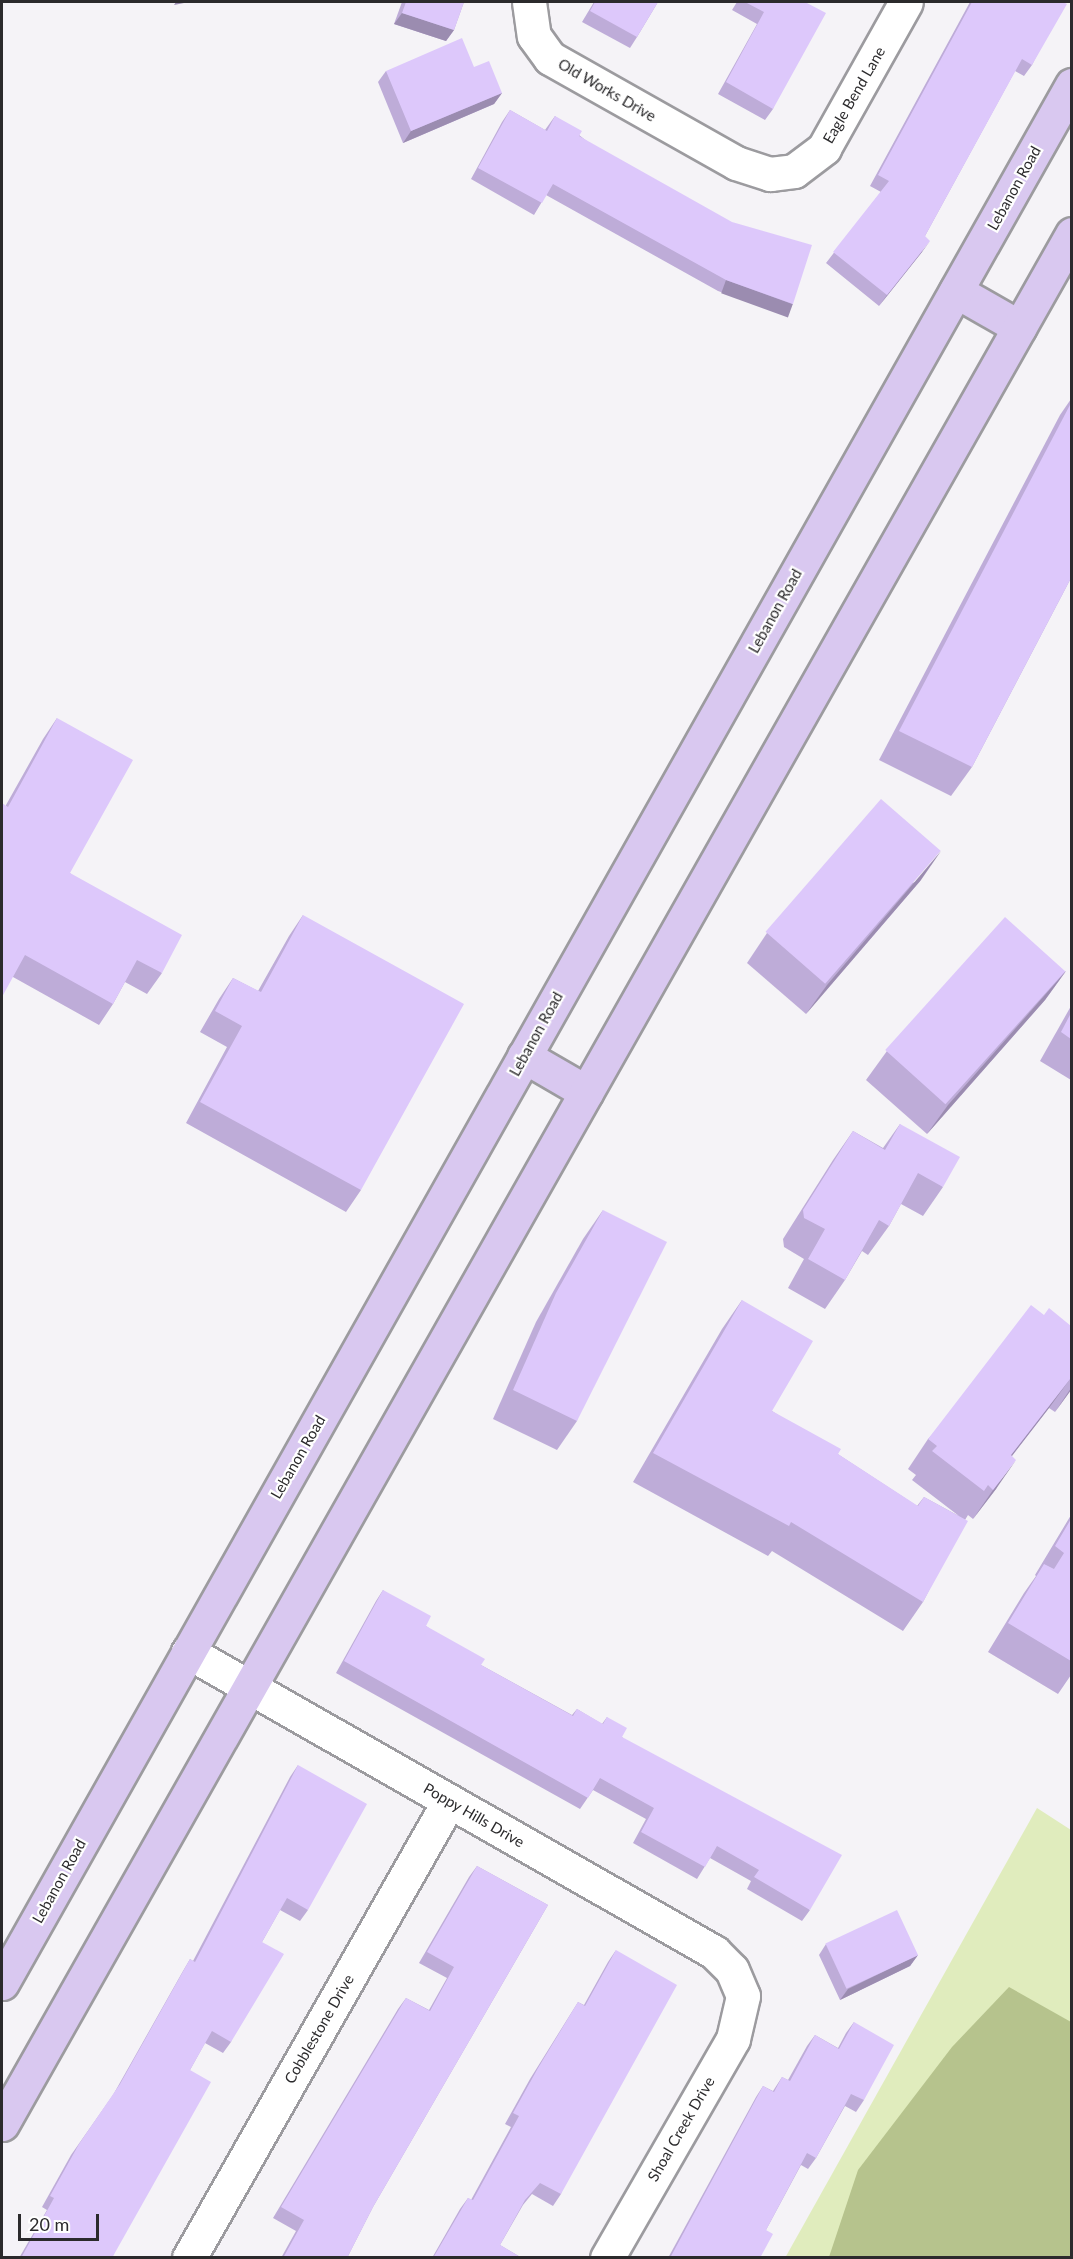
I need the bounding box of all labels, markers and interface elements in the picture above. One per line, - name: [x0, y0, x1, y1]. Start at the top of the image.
- street label: Eagle Bend Lane: [819, 43, 889, 147]
- street label: Old Works Drive: [555, 55, 659, 125]
- street label: Lebanon Road: [984, 143, 1044, 233]
- street label: Lebanon Road: [745, 566, 805, 656]
- street label: Lebanon Road: [506, 989, 566, 1079]
- street label: Lebanon Road: [267, 1412, 329, 1502]
- street label: Poppy Hills Drive: [420, 1779, 528, 1851]
- street label: Lebanon Road: [29, 1836, 89, 1926]
- street label: Cobblestone Drive: [280, 1971, 358, 2087]
- street label: Shoal Creek Drive: [644, 2073, 718, 2185]
- scale bar: [21, 2202, 102, 2240]
- text: 20 m: [29, 2213, 69, 2235]

